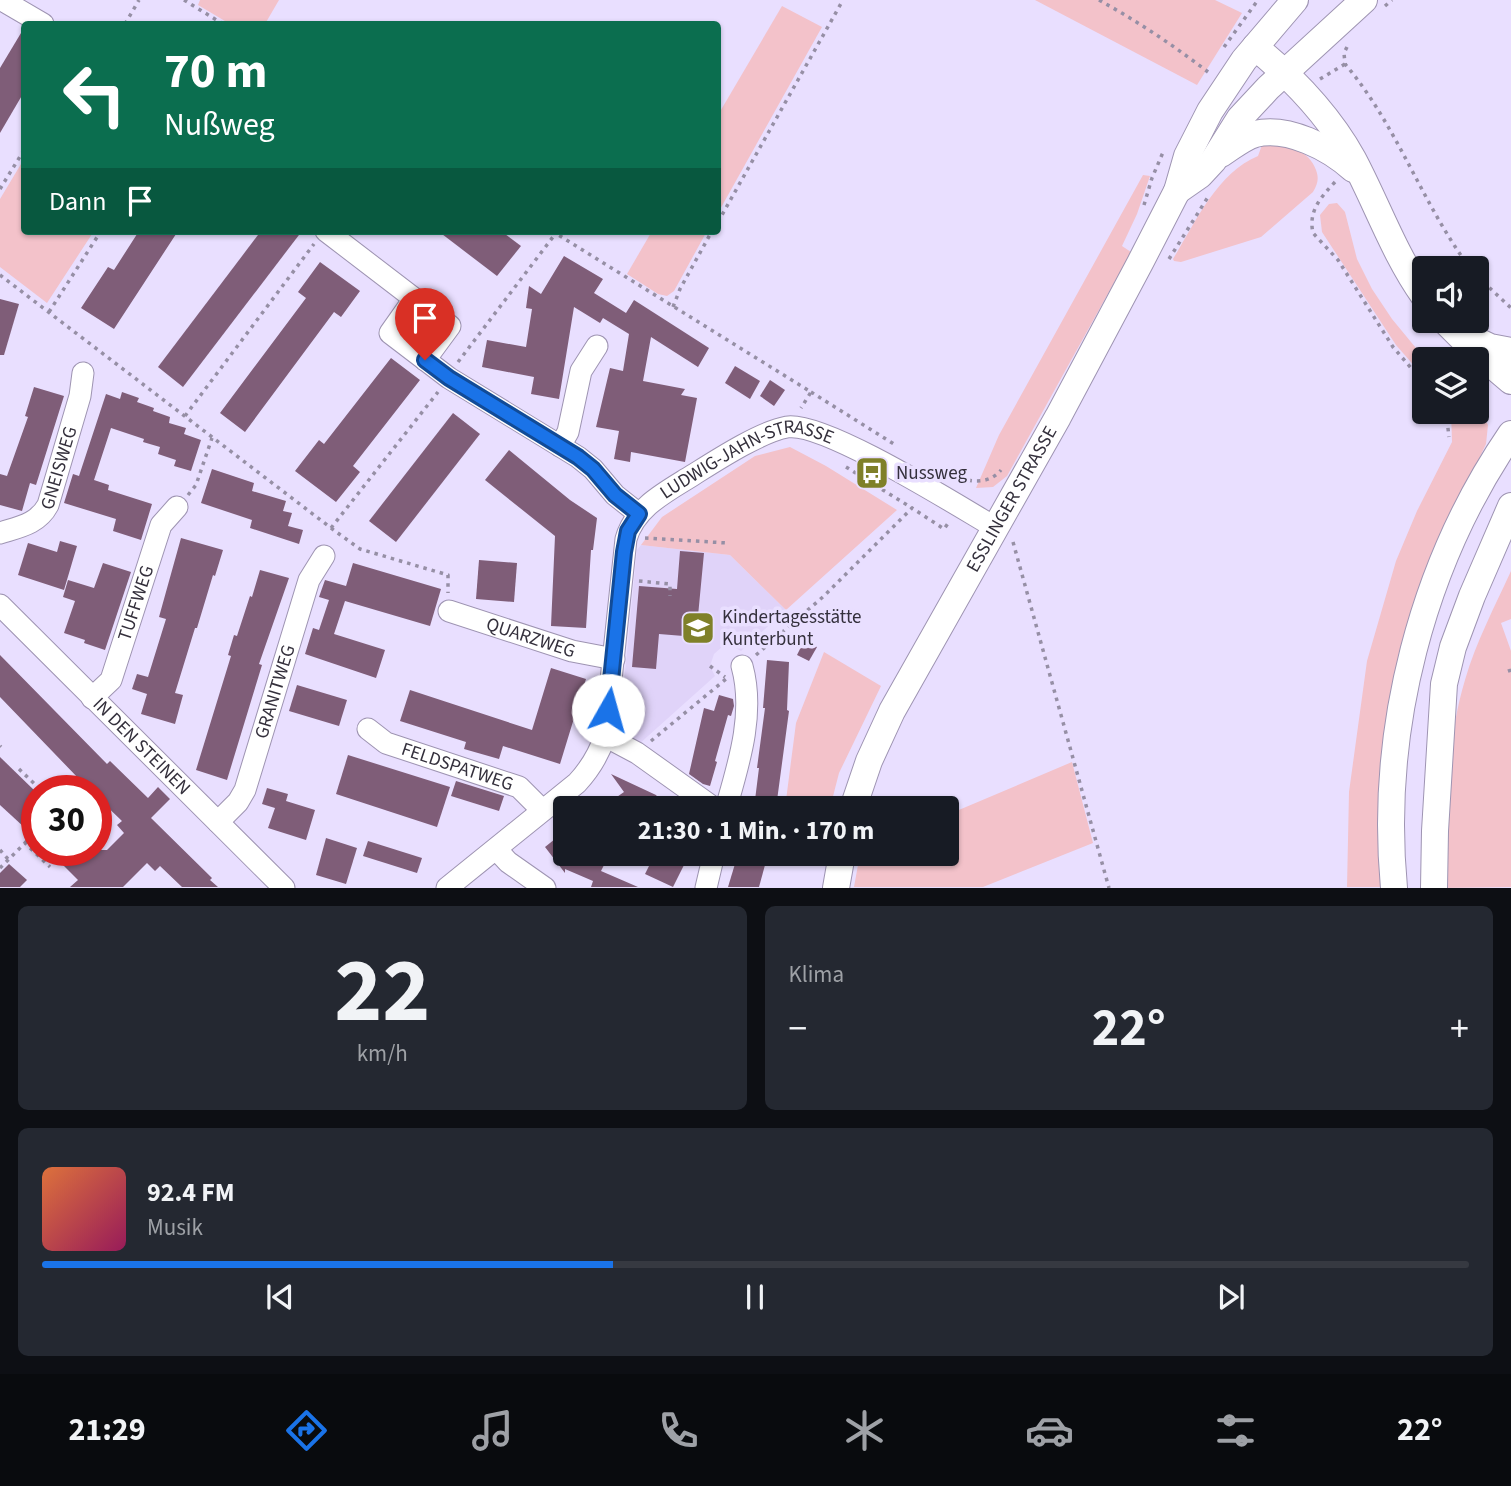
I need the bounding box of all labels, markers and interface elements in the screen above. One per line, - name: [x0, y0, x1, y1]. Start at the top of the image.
- text: 70 m: [164, 37, 268, 107]
- icon: left: [49, 49, 140, 140]
- text: Nußweg: [164, 102, 275, 148]
- icon: arrive: [121, 182, 159, 220]
- text: Dann: [49, 183, 107, 220]
- map controls: [1412, 256, 1489, 424]
- button: sound: [1412, 256, 1489, 333]
- pin: [395, 288, 455, 360]
- icon: arrive: [406, 299, 444, 337]
- button: layers: [1412, 347, 1489, 424]
- street label: LUDWIG-JAHN-STRASSE: [654, 413, 838, 506]
- street label: ESSLINGER STRASSE: [960, 421, 1064, 577]
- street label: GNEISWEG: [34, 423, 84, 513]
- bus stop icon: Nussweg: [853, 454, 891, 492]
- place label: Nussweg: [896, 460, 967, 487]
- street label: TUFFWEG: [111, 562, 161, 644]
- place label: Kindertagesstätte Kunterbunt: [722, 604, 861, 653]
- school or university icon: Kindertagesstätte Kunterbunt: [679, 609, 717, 647]
- street label: QUARZWEG: [483, 610, 579, 665]
- street label: GRANITWEG: [248, 641, 302, 742]
- position arrow: [571, 673, 645, 747]
- street label: IN DEN STEINEN: [87, 691, 197, 801]
- street label: FELDSPATWEG: [398, 736, 517, 798]
- speed limit sign: 30: [21, 775, 112, 866]
- text: 21:30 · 1 Min. · 170 m: [638, 812, 874, 849]
- text: 22: [334, 927, 430, 1056]
- text: Klima: [789, 958, 844, 991]
- text: 22°: [1092, 992, 1166, 1066]
- text: −: [789, 1002, 807, 1056]
- text: +: [1450, 1002, 1469, 1056]
- text: km/h: [357, 1037, 408, 1070]
- text: 92.4 FM: [147, 1174, 235, 1211]
- text: Musik: [147, 1211, 203, 1244]
- icon: previous: [261, 1278, 299, 1316]
- icon: pause: [736, 1278, 774, 1316]
- icon: next: [1212, 1278, 1250, 1316]
- icon: directions: [282, 1406, 331, 1455]
- icon: music: [468, 1406, 517, 1455]
- icon: phone: [654, 1406, 703, 1455]
- icon: climate: [840, 1406, 889, 1455]
- icon: car: [1025, 1406, 1074, 1455]
- icon: filters: [1211, 1406, 1260, 1455]
- text: 21:29: [68, 1407, 146, 1453]
- text: 22°: [1397, 1407, 1443, 1453]

